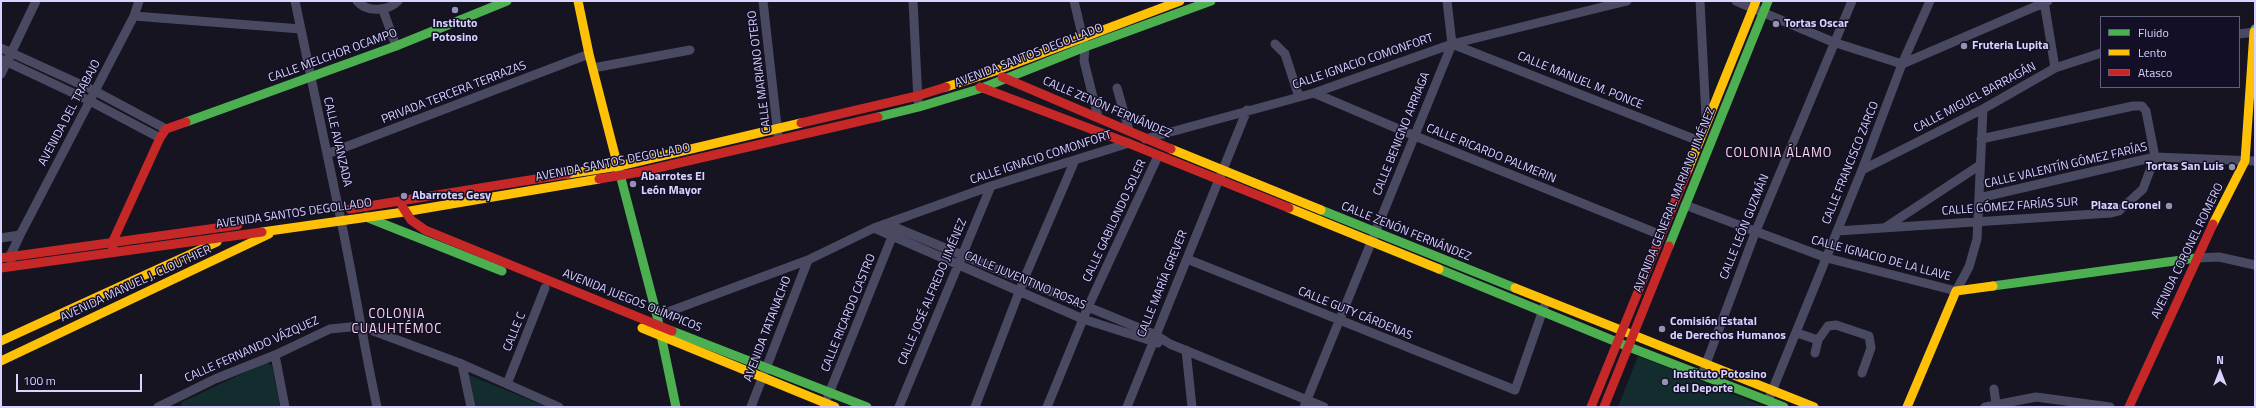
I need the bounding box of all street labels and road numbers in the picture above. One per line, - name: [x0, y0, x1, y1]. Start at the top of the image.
- street label: CALLE MARIANO OTERO: [745, 10, 775, 134]
- street label: AVENIDA SANTOS DEGOLLADO: [953, 21, 1105, 91]
- street label: CALLE MELCHOR OCAMPO: [267, 26, 399, 86]
- street label: CALLE IGNACIO COMONFORT: [1291, 31, 1435, 93]
- street label: CALLE MANUEL M. PONCE: [1515, 49, 1645, 113]
- street label: AVENIDA DEL TRABAJO: [36, 57, 104, 169]
- street label: PRIVADA TERCERA TERRAZAS: [380, 59, 528, 127]
- street label: CALLE MIGUEL BARRAGÁN: [1911, 60, 2039, 136]
- street label: CALLE BENIGNO ARRIAGA: [1371, 70, 1433, 198]
- street label: CALLE ZENÓN FERNÁNDEZ: [1040, 74, 1174, 142]
- street label: CALLE AVANZADA: [320, 96, 354, 188]
- street label: CALLE FRANCISCO ZARCO: [1820, 99, 1882, 227]
- street label: AVENIDA GENERAL MARIANO JIMÉNEZ: [1631, 105, 1719, 295]
- street label: CALLE RICARDO PALMERIN: [1424, 121, 1558, 187]
- street label: CALLE IGNACIO COMONFORT: [968, 128, 1114, 188]
- street label: CALLE VALENTÍN GÓMEZ FARÍAS: [1983, 140, 2149, 192]
- street label: AVENIDA SANTOS DEGOLLADO: [534, 141, 692, 185]
- street label: CALLE GABILONDO SOLER: [1080, 158, 1150, 284]
- street label: CALLE LEÓN GUZMÁN: [1717, 172, 1773, 282]
- street label: AVENIDA CORONEL ROMERO: [2149, 181, 2227, 321]
- street label: CALLE GÓMEZ FARÍAS SUR: [1941, 195, 2079, 219]
- street label: AVENIDA SANTOS DEGOLLADO: [215, 196, 373, 232]
- street label: CALLE ZENÓN FERNÁNDEZ: [1339, 199, 1473, 265]
- street label: CALLE JOSÉ ALFREDO JIMÉNEZ: [896, 217, 970, 367]
- street label: CALLE MARÍA GREVER: [1135, 228, 1191, 340]
- street label: CALLE IGNACIO DE LA LLAVE: [1809, 233, 1953, 285]
- street label: AVENIDA MANUEL J. CLOUTHIER: [58, 243, 214, 325]
- street label: CALLE JUVENTINO ROSAS: [962, 249, 1088, 313]
- street label: CALLE RICARDO CASTRO: [819, 252, 879, 374]
- street label: AVENIDA JUEGOS OLÍMPICOS: [560, 266, 704, 336]
- street label: AVENIDA TATANACHO: [741, 274, 795, 384]
- street label: CALLE GUTY CÁRDENAS: [1296, 284, 1414, 344]
- street label: CALLE C: [501, 310, 529, 354]
- street label: CALLE FERNANDO VÁZQUEZ: [183, 314, 321, 386]

